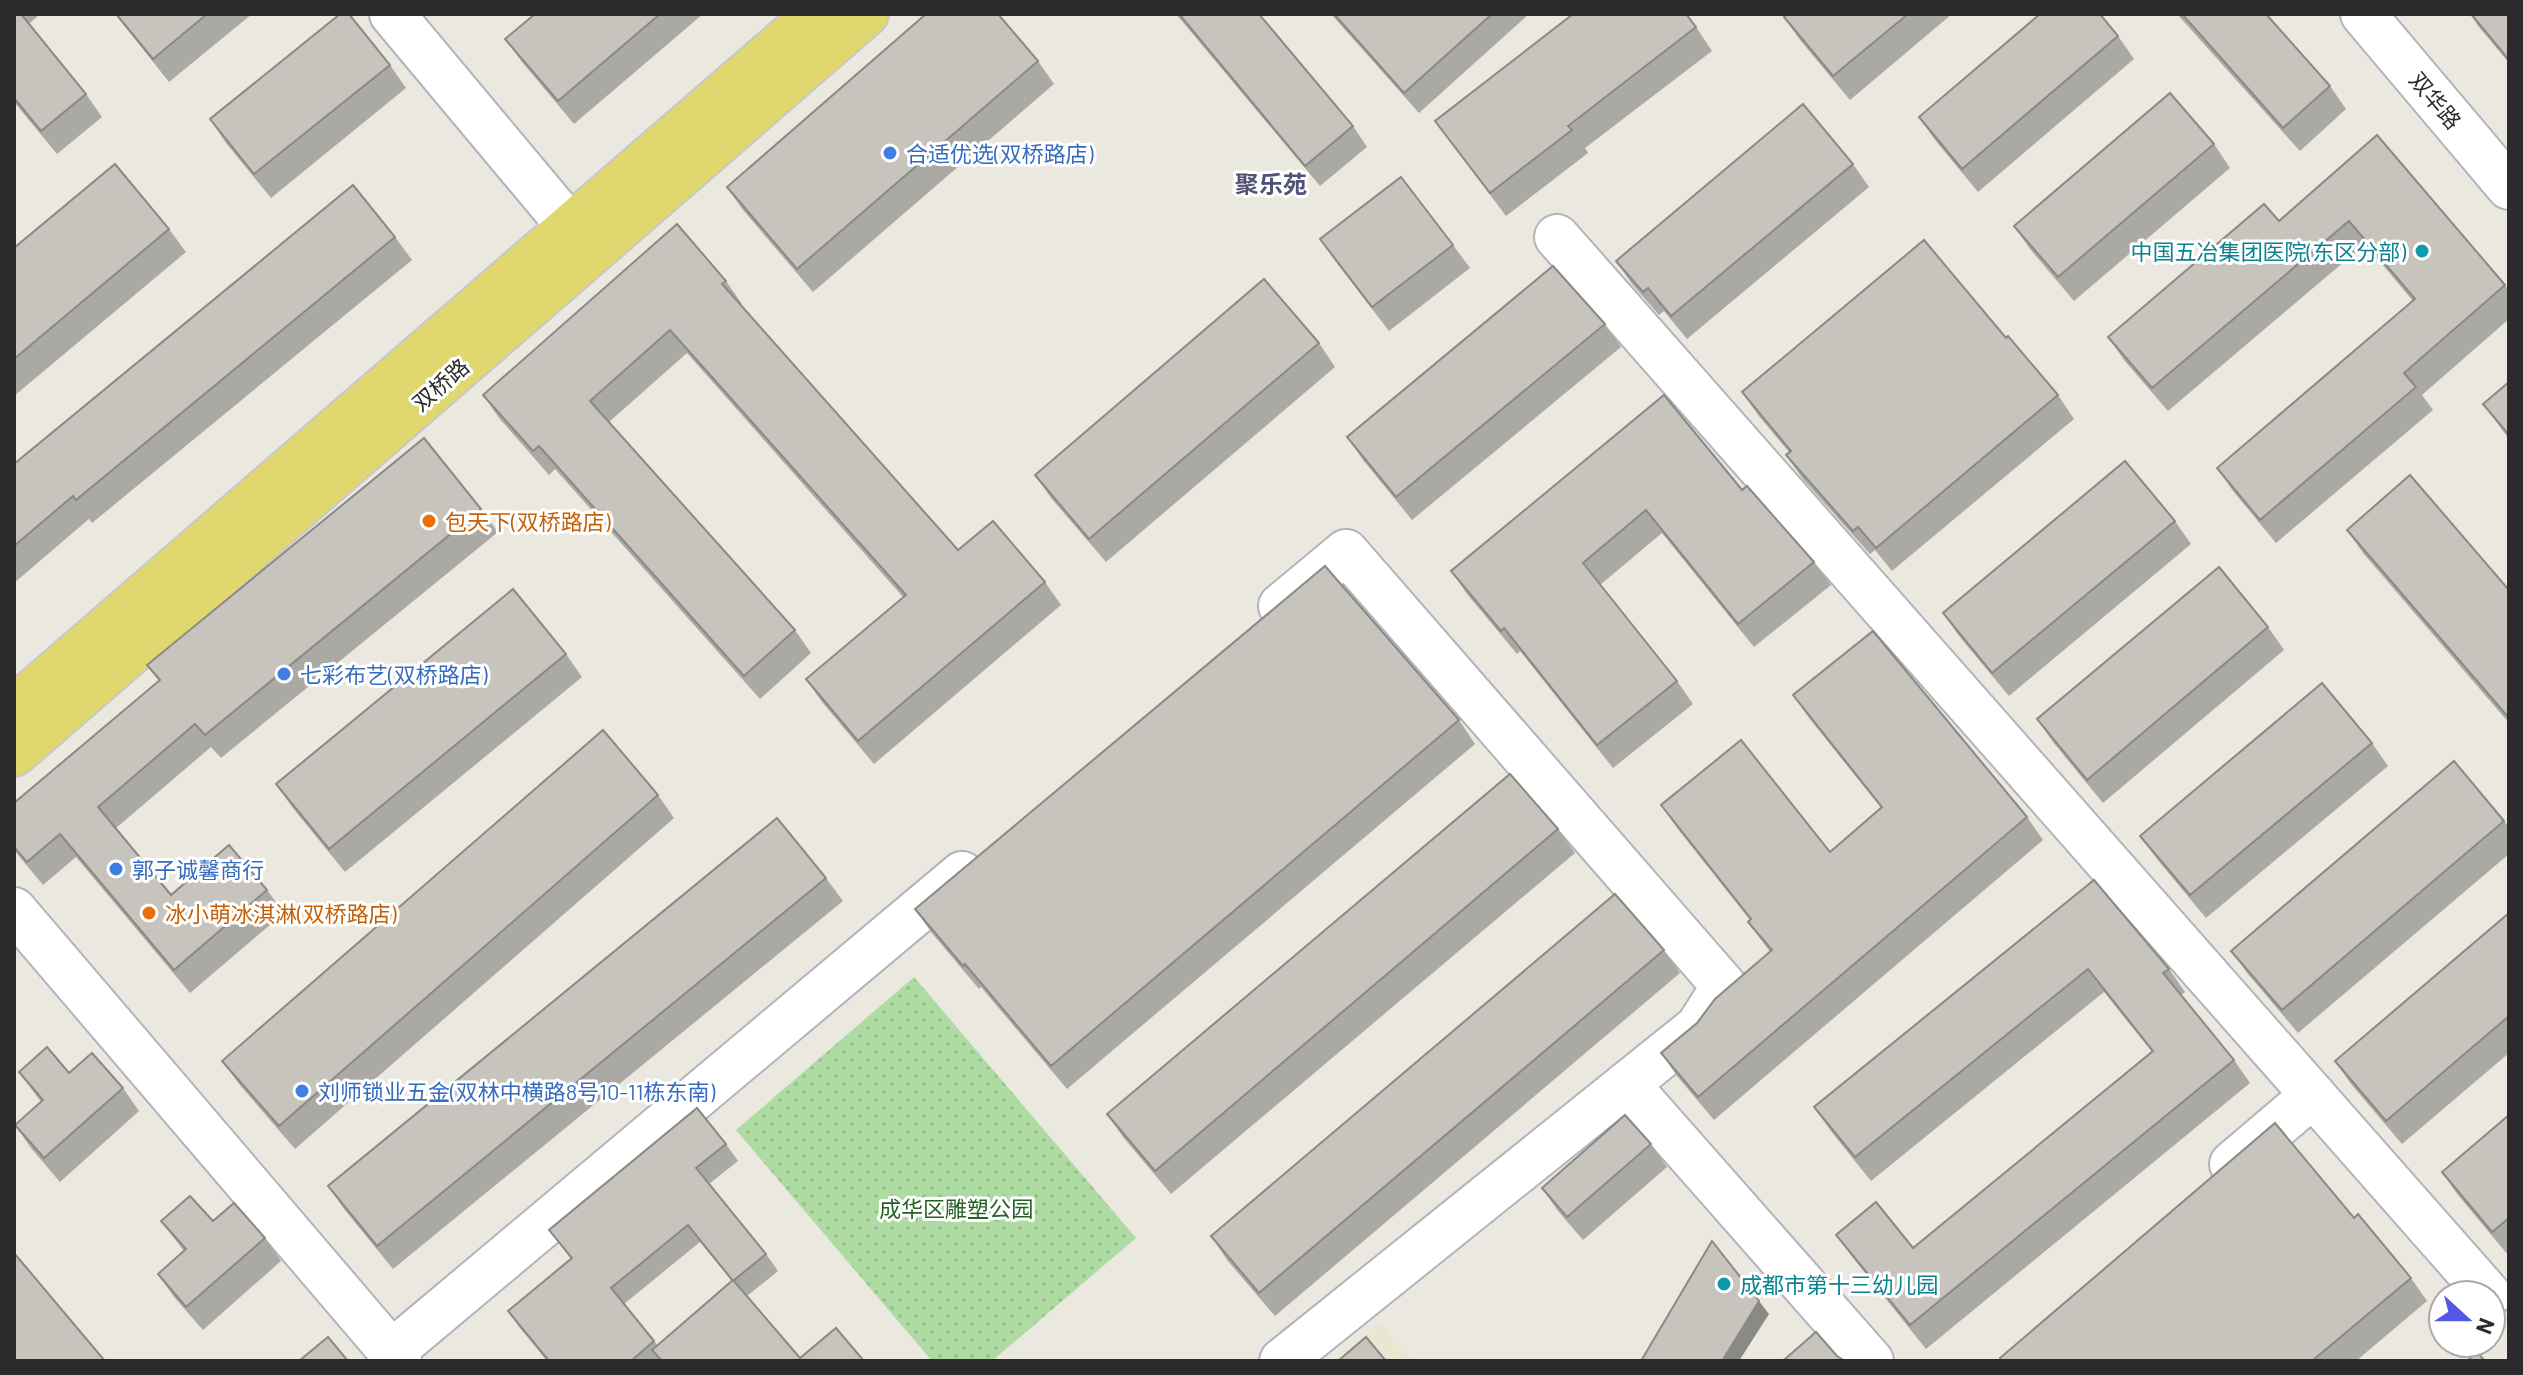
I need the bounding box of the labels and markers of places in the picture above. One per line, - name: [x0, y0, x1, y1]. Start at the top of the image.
- place label: 合适优选(双桥路店): [906, 140, 1094, 166]
- marker: 合适优选(双桥路店): [881, 144, 899, 162]
- place label: 中国五冶集团医院(东区分部): [2131, 238, 2406, 264]
- marker: 中国五冶集团医院(东区分部): [2413, 242, 2431, 260]
- place label: 包天下(双桥路店): [445, 508, 611, 534]
- marker: 包天下(双桥路店): [420, 512, 438, 530]
- place label: 七彩布艺(双桥路店): [300, 661, 488, 687]
- marker: 七彩布艺(双桥路店): [275, 665, 293, 683]
- place label: 郭子诚馨商行: [132, 856, 264, 882]
- marker: 郭子诚馨商行: [107, 860, 125, 878]
- place label: 冰小萌冰淇淋(双桥路店): [165, 900, 397, 926]
- marker: 冰小萌冰淇淋(双桥路店): [140, 904, 158, 922]
- place label: 刘师锁业五金(双林中横路8号10-11栋东南): [318, 1078, 715, 1104]
- marker: 刘师锁业五金(双林中横路8号10-11栋东南): [293, 1082, 311, 1100]
- place label: 成都市第十三幼儿园: [1740, 1271, 1938, 1297]
- marker: 成都市第十三幼儿园: [1715, 1275, 1733, 1293]

